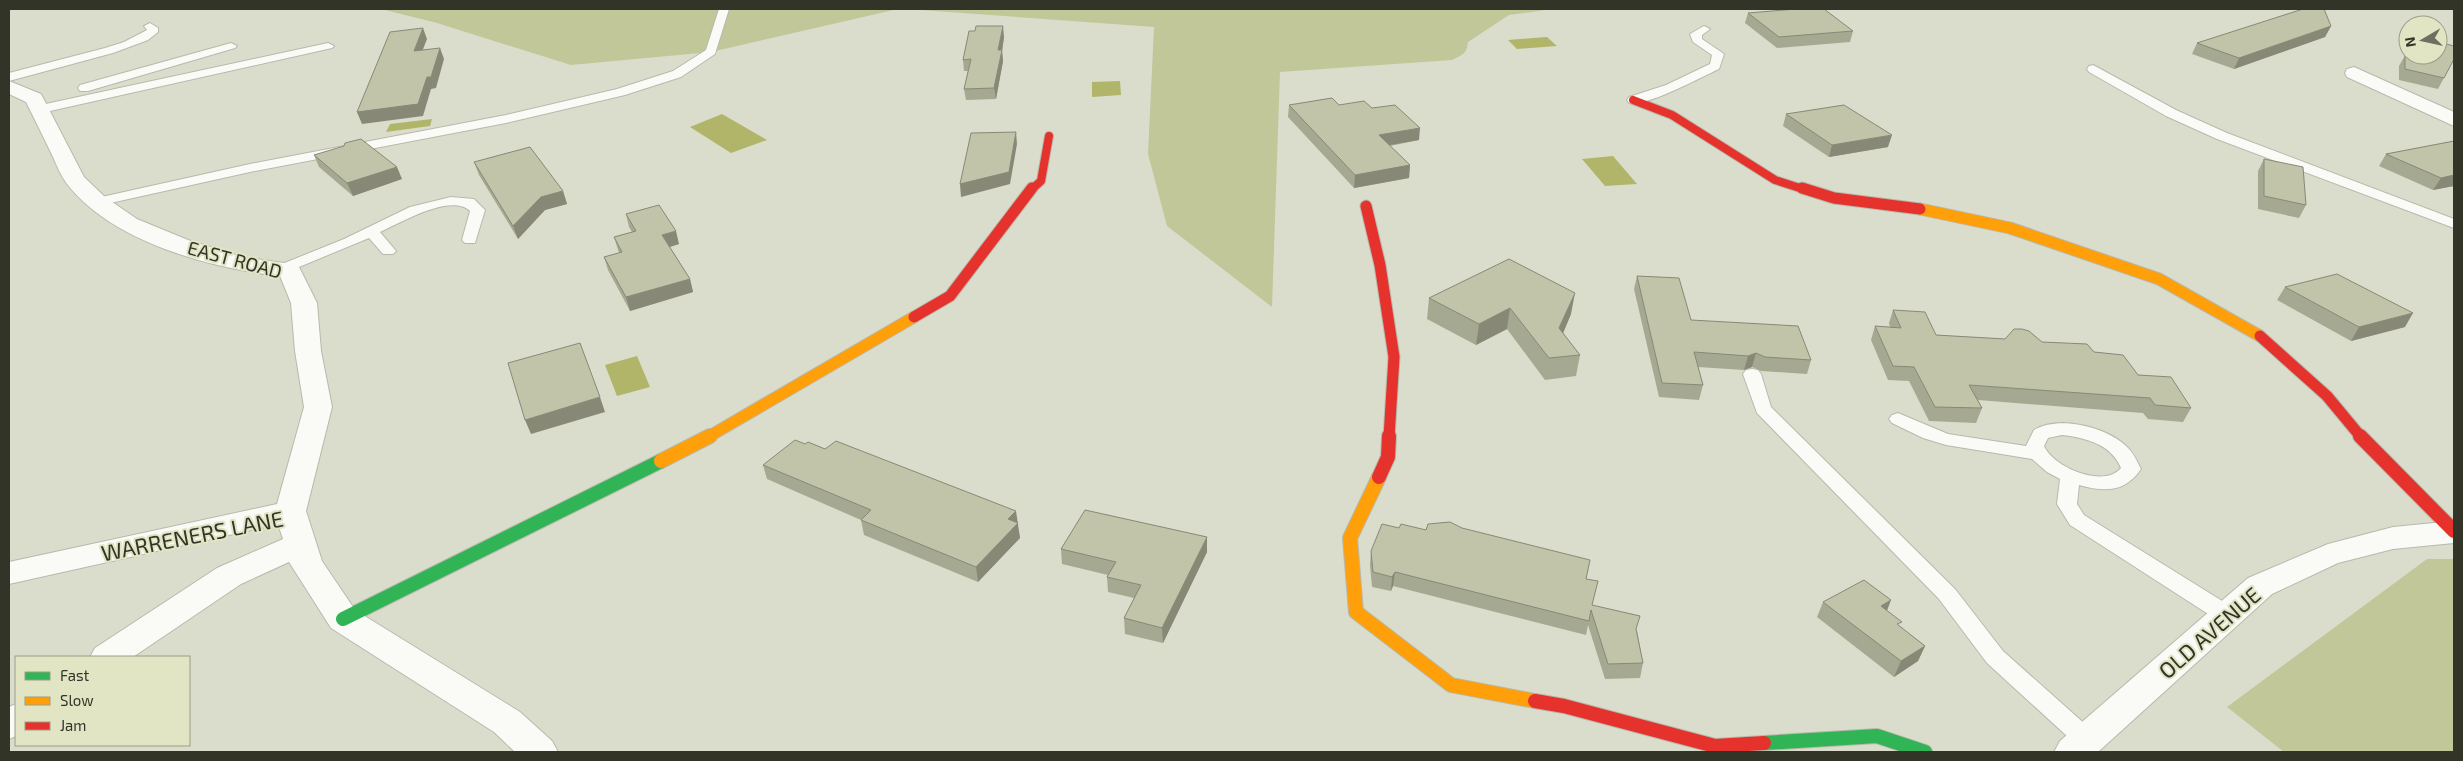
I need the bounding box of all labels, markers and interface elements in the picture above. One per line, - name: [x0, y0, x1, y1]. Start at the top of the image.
- north arrow: [2398, 15, 2448, 65]
- text: N: [2400, 36, 2419, 48]
- street label: EAST ROAD: [185, 235, 285, 283]
- street label: WARRENERS LANE: [99, 505, 285, 565]
- street label: OLD AVENUE: [2153, 581, 2265, 683]
- legend: [15, 656, 190, 746]
- text: Fast: [60, 666, 90, 684]
- text: Slow: [60, 691, 94, 709]
- text: Jam: [60, 716, 86, 734]

